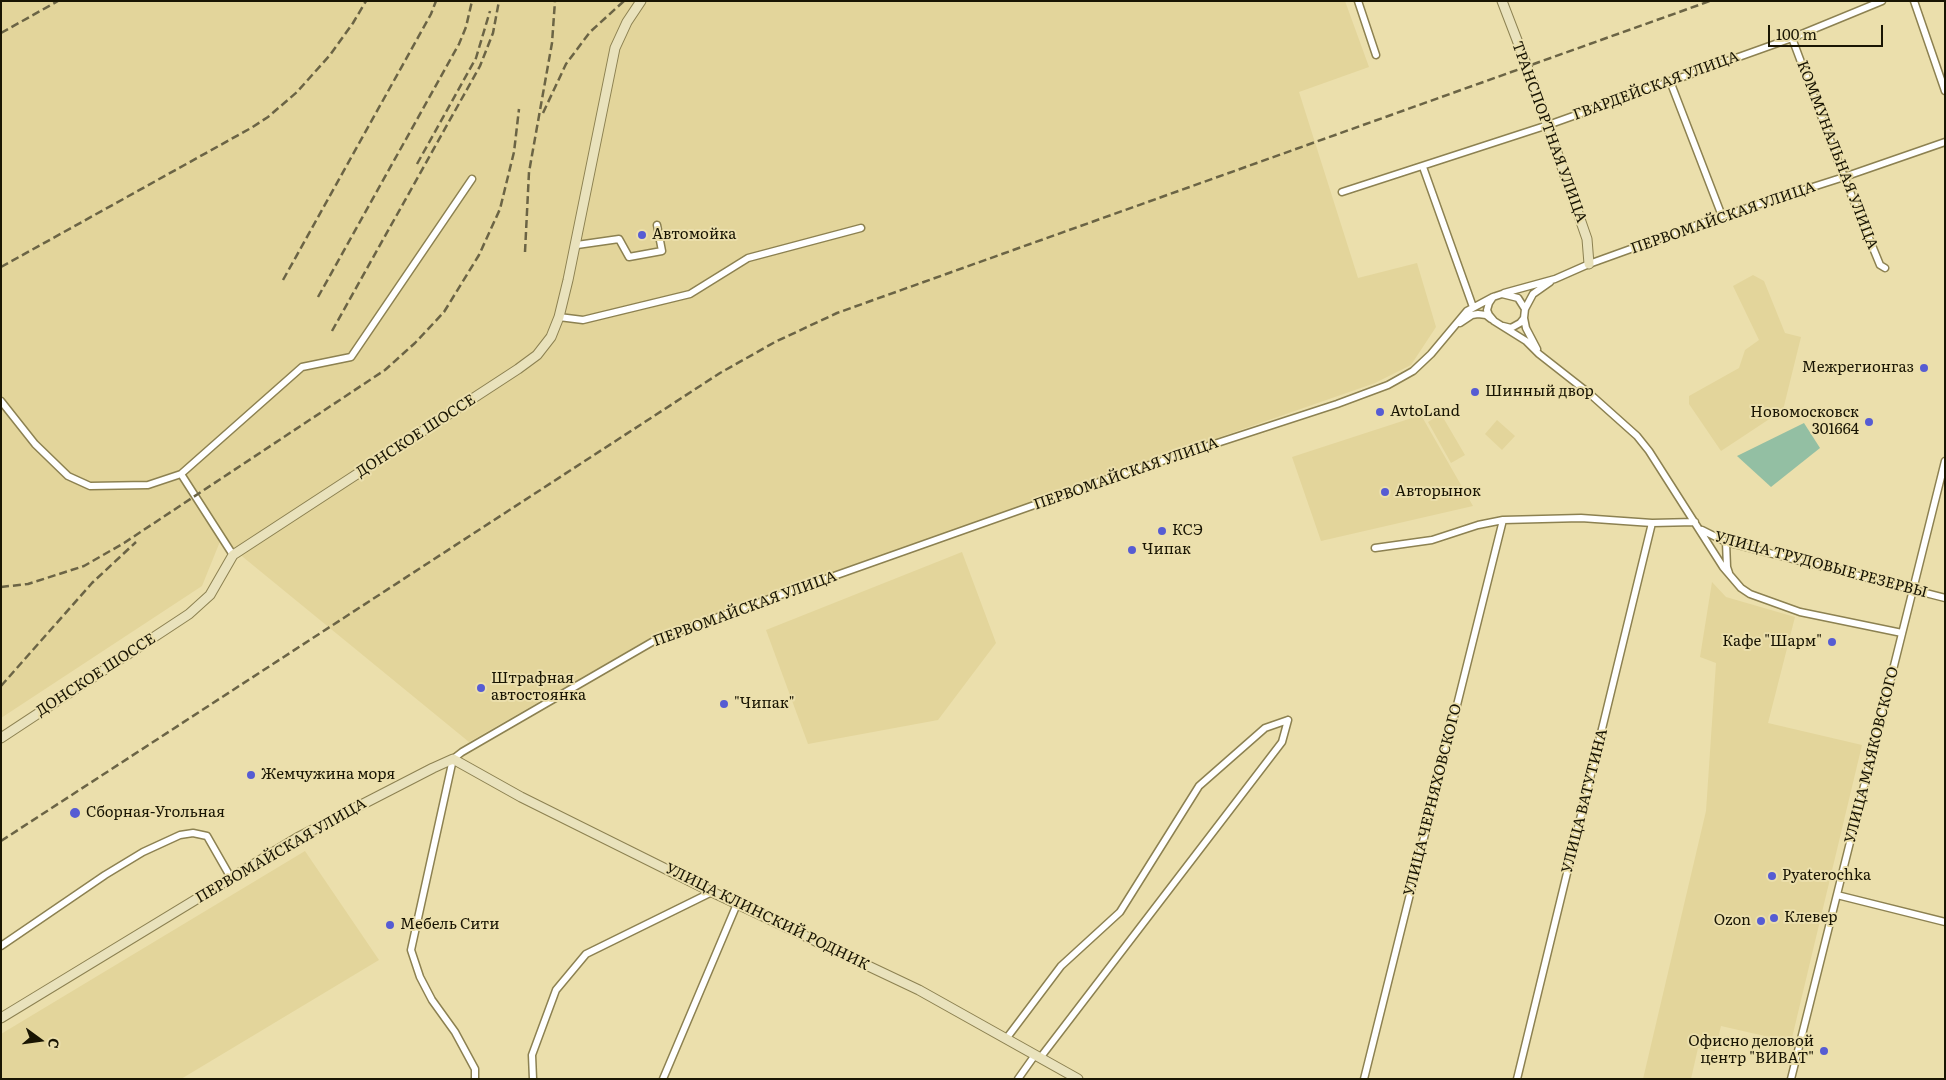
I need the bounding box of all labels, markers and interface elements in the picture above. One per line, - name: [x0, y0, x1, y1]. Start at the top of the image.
- scale bar: [1771, 15, 1886, 47]
- text: 100 m: [1776, 22, 1817, 45]
- street label: ТРАНСПОРТНАЯ УЛИЦА: [1508, 39, 1590, 225]
- street label: ГВАРДЕЙСКАЯ УЛИЦА: [1571, 48, 1741, 124]
- street label: КОММУНАЛЬНАЯ УЛИЦА: [1793, 58, 1881, 252]
- street label: ПЕРВОМАЙСКАЯ УЛИЦА: [1628, 178, 1818, 258]
- place label: Автомойка: [652, 226, 736, 244]
- marker: Автомойка: [636, 229, 648, 241]
- place label: Межрегионгаз: [1802, 359, 1914, 377]
- marker: Межрегионгаз: [1918, 362, 1930, 374]
- place label: Шинный двор: [1485, 383, 1594, 401]
- marker: Шинный двор: [1469, 386, 1481, 398]
- street label: ДОНСКОЕ ШОССЕ: [353, 391, 479, 481]
- place label: AvtoLand: [1390, 403, 1460, 421]
- place label: Новомосковск 301664: [1750, 404, 1859, 439]
- marker: AvtoLand: [1374, 406, 1386, 418]
- marker: Новомосковск 301664: [1863, 416, 1875, 428]
- street label: ПЕРВОМАЙСКАЯ УЛИЦА: [1031, 434, 1221, 514]
- place label: Авторынок: [1395, 483, 1481, 501]
- marker: Авторынок: [1379, 486, 1391, 498]
- place label: КСЭ: [1172, 522, 1203, 540]
- marker: КСЭ: [1156, 525, 1168, 537]
- street label: УЛИЦА ТРУДОВЫЕ РЕЗЕРВЫ: [1713, 528, 1929, 602]
- place label: Чипак: [1142, 541, 1191, 559]
- marker: Чипак: [1126, 544, 1138, 556]
- street label: ПЕРВОМАЙСКАЯ УЛИЦА: [651, 567, 839, 651]
- street label: ДОНСКОЕ ШОССЕ: [33, 630, 159, 720]
- place label: Кафе "Шарм": [1722, 633, 1822, 651]
- marker: Кафе "Шарм": [1826, 636, 1838, 648]
- street label: УЛИЦА МАЯКОВСКОГО: [1841, 665, 1903, 845]
- place label: Штрафная автостоянка: [491, 670, 586, 705]
- marker: Штрафная автостоянка: [475, 682, 487, 694]
- place label: "Чипак": [734, 695, 794, 713]
- marker: "Чипак": [718, 698, 730, 710]
- street label: УЛИЦА ЧЕРНЯХОВСКОГО: [1400, 702, 1466, 898]
- street label: УЛИЦА ВАТУТИНА: [1558, 727, 1612, 875]
- place label: Жемчужина моря: [261, 766, 395, 784]
- marker: Жемчужина моря: [245, 769, 257, 781]
- street label: ПЕРВОМАЙСКАЯ УЛИЦА: [192, 795, 370, 907]
- place label: Сборная-Угольная: [86, 804, 225, 822]
- marker: Сборная-Угольная: [68, 806, 82, 820]
- street label: УЛИЦА КЛИНСКИЙ РОДНИК: [662, 860, 872, 974]
- place label: Pyaterochka: [1782, 867, 1871, 885]
- marker: Pyaterochka: [1766, 870, 1778, 882]
- place label: Клевер: [1784, 909, 1837, 927]
- place label: Ozon: [1714, 912, 1751, 930]
- marker: Клевер: [1768, 912, 1780, 924]
- marker: Ozon: [1755, 915, 1767, 927]
- place label: Мебель Сити: [400, 916, 499, 934]
- marker: Мебель Сити: [384, 919, 396, 931]
- north arrow: [15, 1015, 65, 1065]
- place label: Офисно деловой центр "ВИВАТ": [1688, 1033, 1814, 1068]
- text: С: [44, 1036, 65, 1051]
- marker: Офисно деловой центр "ВИВАТ": [1818, 1045, 1830, 1057]

